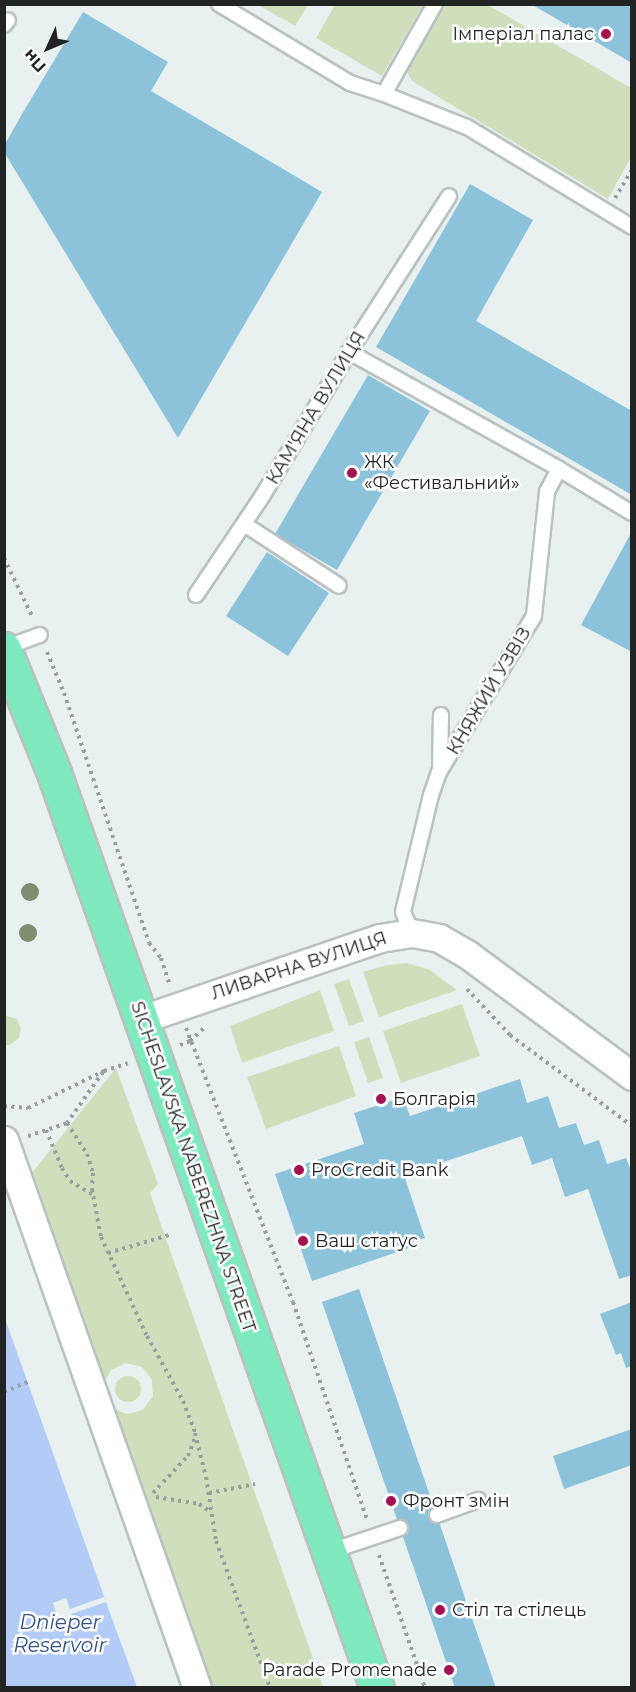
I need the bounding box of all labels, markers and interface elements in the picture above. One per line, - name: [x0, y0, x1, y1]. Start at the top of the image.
- north arrow: [18, 18, 78, 78]
- place label: Імперіал палас: [452, 23, 594, 45]
- marker: Імперіал палас: [599, 27, 613, 41]
- text: Пн: [19, 46, 50, 76]
- street label: КАМ'ЯНА ВУЛИЦЯ: [262, 328, 370, 488]
- place label: ЖК «Фестивальний»: [364, 452, 520, 494]
- marker: ЖК «Фестивальний»: [345, 466, 359, 480]
- street label: КНЯЖИЙ УЗВІЗ: [442, 623, 536, 759]
- street label: ЛИВАРНА ВУЛИЦЯ: [208, 927, 390, 1005]
- street label: SICHESLAVSKA NABEREZHNA STREET: [126, 999, 260, 1335]
- place label: Болгарія: [393, 1088, 476, 1110]
- marker: Болгарія: [374, 1092, 388, 1106]
- place label: ProCredit Bank: [311, 1159, 448, 1181]
- marker: ProCredit Bank: [292, 1163, 306, 1177]
- place label: Ваш статус: [315, 1230, 418, 1252]
- marker: Ваш статус: [296, 1234, 310, 1248]
- place label: Фронт змін: [403, 1490, 510, 1512]
- marker: Фронт змін: [384, 1494, 398, 1508]
- place label: Стіл та стілець: [452, 1599, 586, 1621]
- marker: Стіл та стілець: [433, 1603, 447, 1617]
- water label: Dnieper Reservoir: [13, 1610, 107, 1657]
- place label: Parade Promenade: [262, 1659, 437, 1681]
- marker: Parade Promenade: [442, 1663, 456, 1677]

